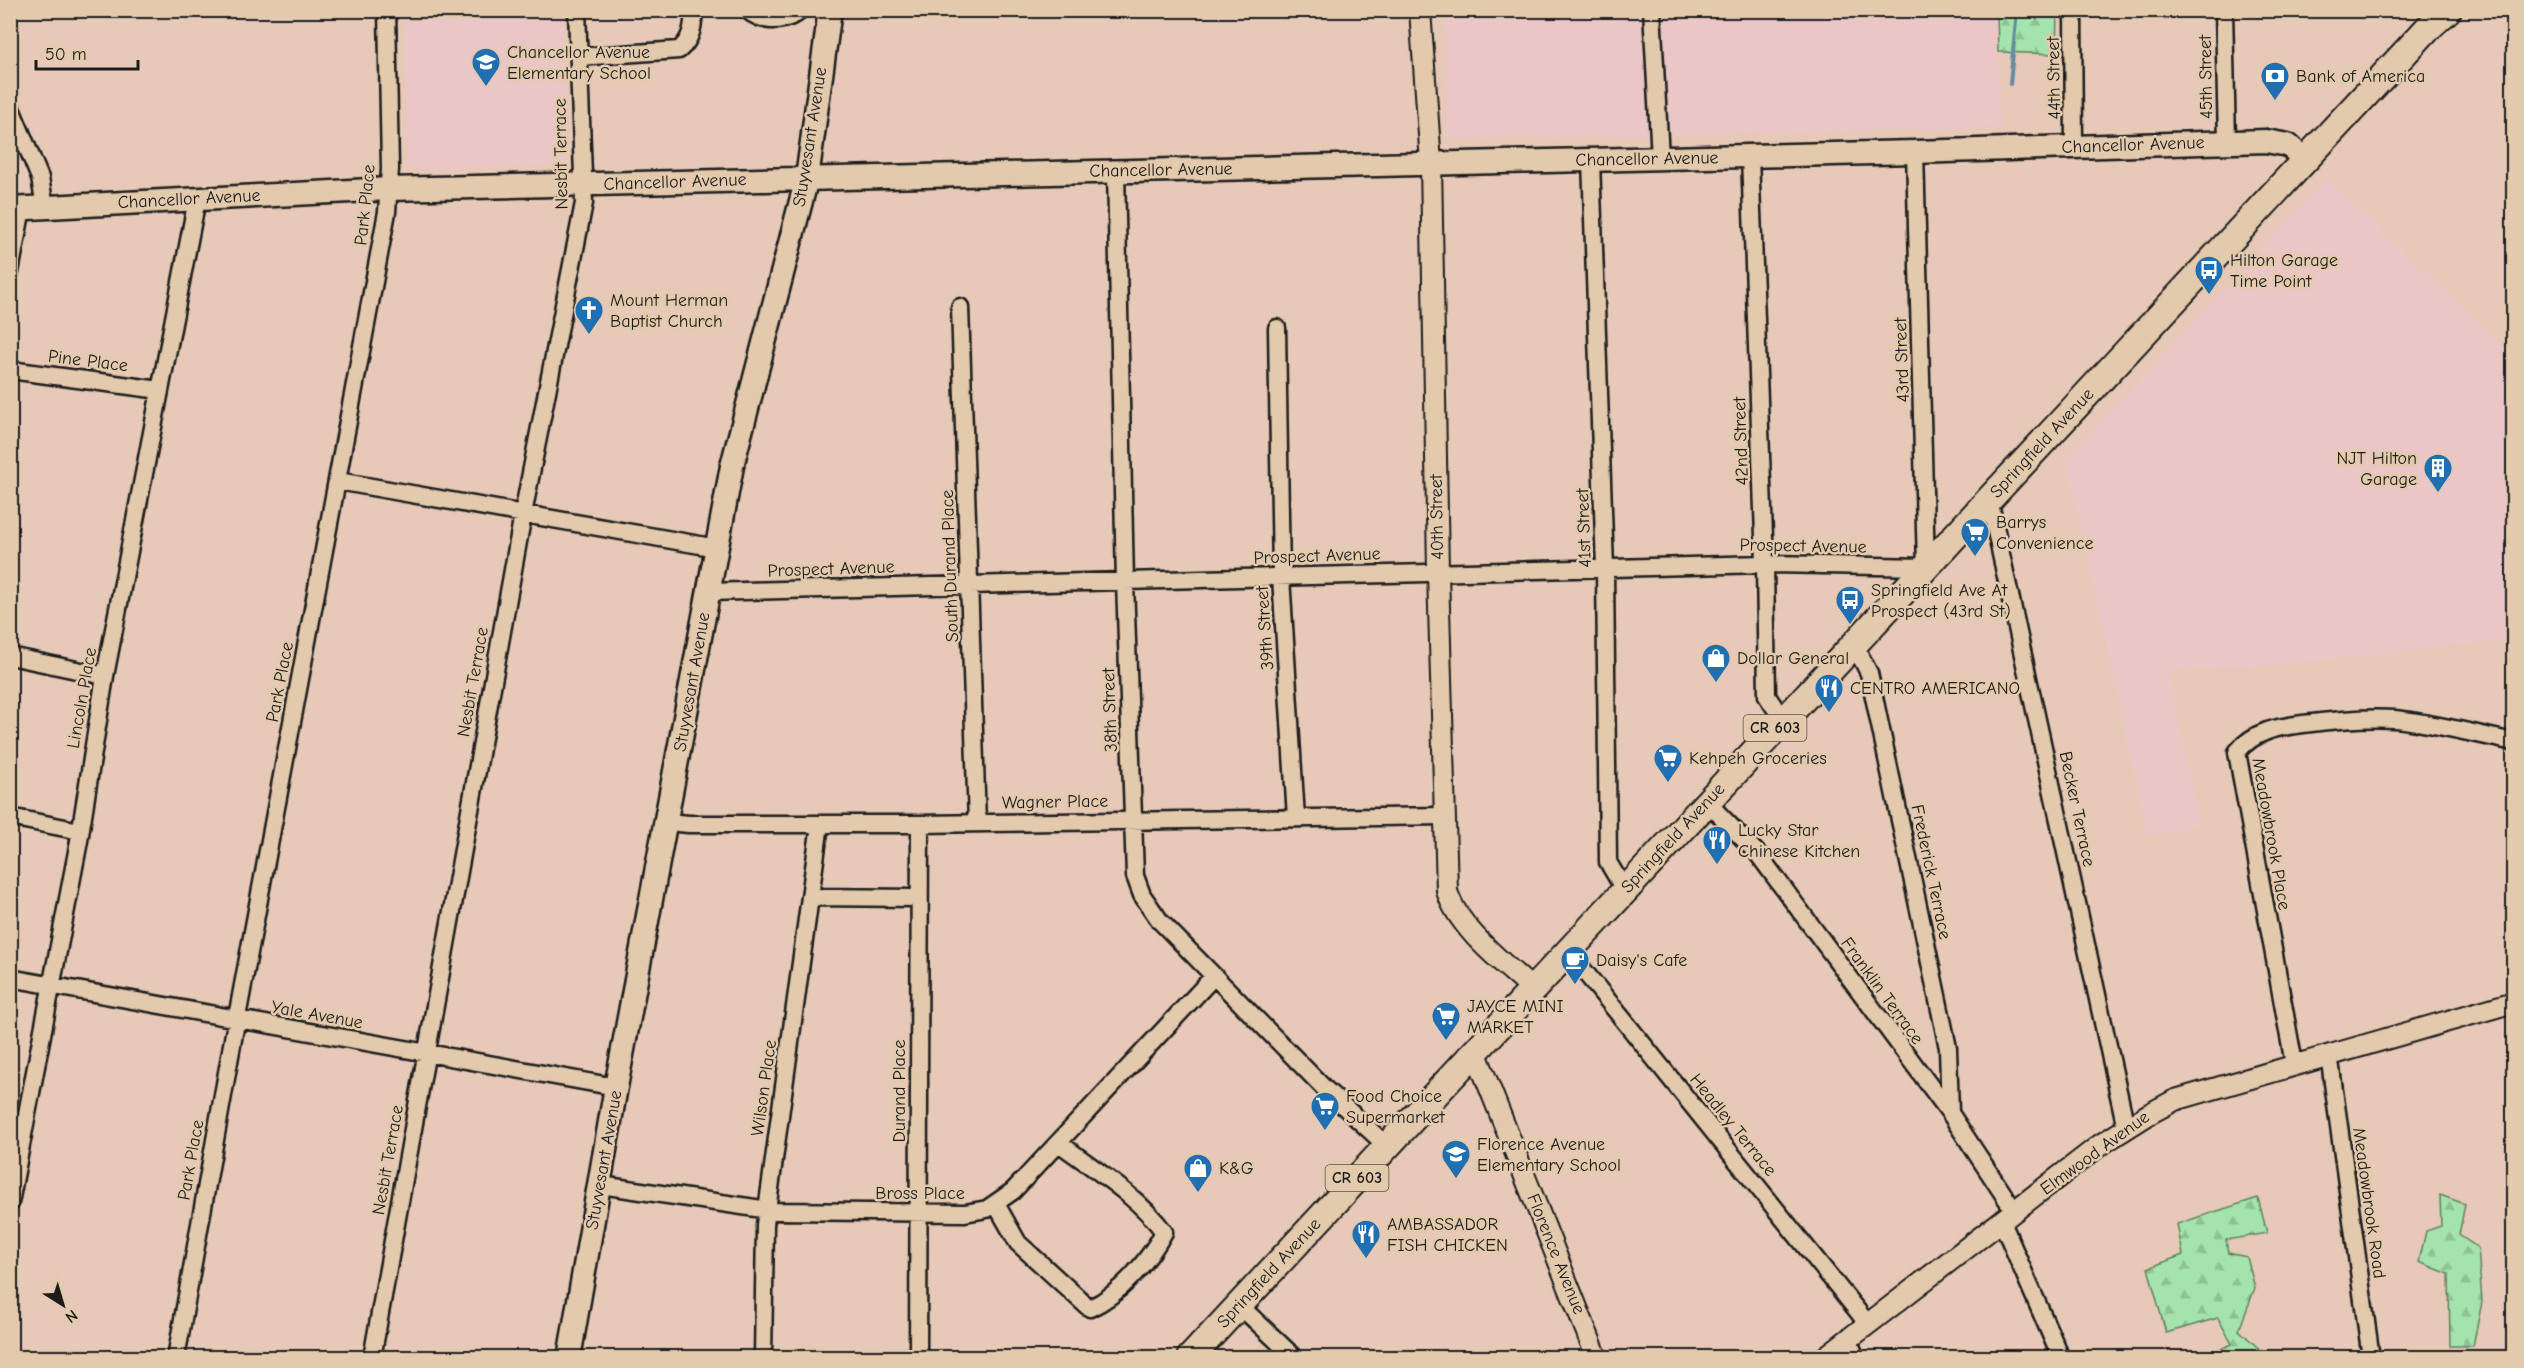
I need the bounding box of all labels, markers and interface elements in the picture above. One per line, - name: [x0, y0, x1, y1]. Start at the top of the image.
- scale bar: [36, 33, 138, 71]
- street label: 45th Street: [2195, 34, 2217, 119]
- street label: 44th Street: [2043, 35, 2065, 120]
- place label: Chancellor Avenue Elementary School: [507, 42, 651, 84]
- text: 50 m: [45, 44, 87, 65]
- school or university icon: Chancellor Avenue Elementary School: [470, 46, 502, 88]
- bank icon: Bank of America: [2259, 60, 2291, 102]
- street label: Stuyvesant Avenue: [789, 66, 831, 208]
- place label: Bank of America: [2296, 66, 2425, 87]
- street label: Nesbit Terrace: [550, 98, 572, 210]
- street label: Chancellor Avenue: [2061, 132, 2205, 158]
- street label: Chancellor Avenue: [1575, 147, 1719, 171]
- street label: Chancellor Avenue: [1089, 158, 1233, 182]
- street label: Park Place: [350, 163, 380, 247]
- street label: Chancellor Avenue: [603, 169, 747, 195]
- street label: Chancellor Avenue: [117, 185, 261, 213]
- place label: Hilton Garage Time Point: [2230, 250, 2338, 292]
- bus stop icon: Hilton Garage Time Point: [2193, 254, 2225, 296]
- place label: Mount Herman Baptist Church: [610, 290, 728, 332]
- church icon: Mount Herman Baptist Church: [573, 294, 605, 336]
- street label: 43rd Street: [1890, 316, 1914, 403]
- street label: Pine Place: [47, 346, 129, 376]
- street label: Springfield Avenue: [1986, 384, 2098, 502]
- street label: 42nd Street: [1729, 395, 1753, 486]
- place label: NJT Hilton Garage: [2336, 448, 2417, 490]
- building icon: NJT Hilton Garage: [2422, 452, 2454, 494]
- street label: 40th Street: [1426, 473, 1448, 560]
- street label: 41st Street: [1572, 487, 1596, 568]
- street label: South Durand Place: [937, 489, 963, 643]
- place label: Barrys Convenience: [1996, 512, 2093, 554]
- supermarket icon: Barrys Convenience: [1959, 516, 1991, 558]
- street label: Prospect Avenue: [1739, 534, 1867, 558]
- street label: Prospect Avenue: [1253, 543, 1381, 569]
- street label: Prospect Avenue: [767, 556, 895, 582]
- place label: Springfield Ave At Prospect (43rd St): [1871, 580, 2011, 622]
- street label: 39th Street: [1252, 584, 1278, 671]
- bus stop icon: Springfield Ave At Prospect (43rd St): [1834, 584, 1866, 626]
- street label: Stuyvesant Avenue: [669, 611, 715, 753]
- street label: Nesbit Terrace: [453, 625, 493, 739]
- street label: Park Place: [262, 640, 298, 724]
- shop icon: Dollar General: [1700, 642, 1732, 684]
- street label: Lincoln Place: [63, 646, 101, 750]
- place label: Dollar General: [1737, 648, 1849, 669]
- street label: 38th Street: [1098, 667, 1122, 752]
- restaurant icon: CENTRO AMERICANO: [1813, 672, 1845, 714]
- place label: CENTRO AMERICANO: [1850, 678, 2020, 699]
- road number: CR 603: [1744, 715, 1806, 741]
- supermarket icon: Kehpeh Groceries: [1652, 742, 1684, 784]
- place label: Kehpeh Groceries: [1689, 748, 1827, 769]
- street label: Becker Terrace: [2055, 749, 2099, 869]
- street label: Meadowbrook Place: [2247, 756, 2295, 912]
- street label: Springfield Avenue: [1617, 779, 1729, 897]
- street label: Wagner Place: [1002, 791, 1108, 813]
- street label: Frederick Terrace: [1906, 803, 1956, 941]
- place label: Lucky Star Chinese Kitchen: [1738, 820, 1860, 862]
- restaurant icon: Lucky Star Chinese Kitchen: [1701, 824, 1733, 866]
- street label: Franklin Terrace: [1836, 933, 1928, 1049]
- cafe icon: Daisy's Cafe: [1559, 944, 1591, 986]
- place label: Daisy's Cafe: [1596, 950, 1687, 971]
- place label: JAYCE MINI MARKET: [1467, 996, 1563, 1038]
- street label: Yale Avenue: [270, 997, 364, 1033]
- supermarket icon: JAYCE MINI MARKET: [1430, 1000, 1462, 1042]
- street label: Wilson Place: [747, 1038, 781, 1138]
- street label: Durand Place: [889, 1039, 910, 1143]
- street label: Headley Terrace: [1685, 1070, 1781, 1180]
- place label: Food Choice Supermarket: [1346, 1086, 1446, 1128]
- street label: Stuyvesant Avenue: [581, 1089, 627, 1231]
- supermarket icon: Food Choice Supermarket: [1309, 1090, 1341, 1132]
- street label: Nesbit Terrace: [368, 1103, 408, 1217]
- street label: Elmwood Avenue: [2036, 1106, 2154, 1200]
- street label: Park Place: [174, 1118, 208, 1202]
- street label: Meadowbrook Road: [2348, 1126, 2390, 1280]
- place label: Florence Avenue Elementary School: [1477, 1134, 1621, 1176]
- school or university icon: Florence Avenue Elementary School: [1440, 1138, 1472, 1180]
- shop icon: K&G: [1182, 1152, 1214, 1194]
- place label: K&G: [1219, 1158, 1254, 1179]
- road number: CR 603: [1326, 1165, 1388, 1191]
- street label: Bross Place: [875, 1183, 965, 1204]
- street label: Florence Avenue: [1522, 1191, 1590, 1317]
- street label: Springfield Avenue: [1213, 1214, 1325, 1332]
- place label: AMBASSADOR FISH CHICKEN: [1387, 1214, 1508, 1256]
- restaurant icon: AMBASSADOR FISH CHICKEN: [1350, 1218, 1382, 1260]
- north arrow: [33, 1275, 93, 1335]
- text: N: [62, 1306, 81, 1327]

